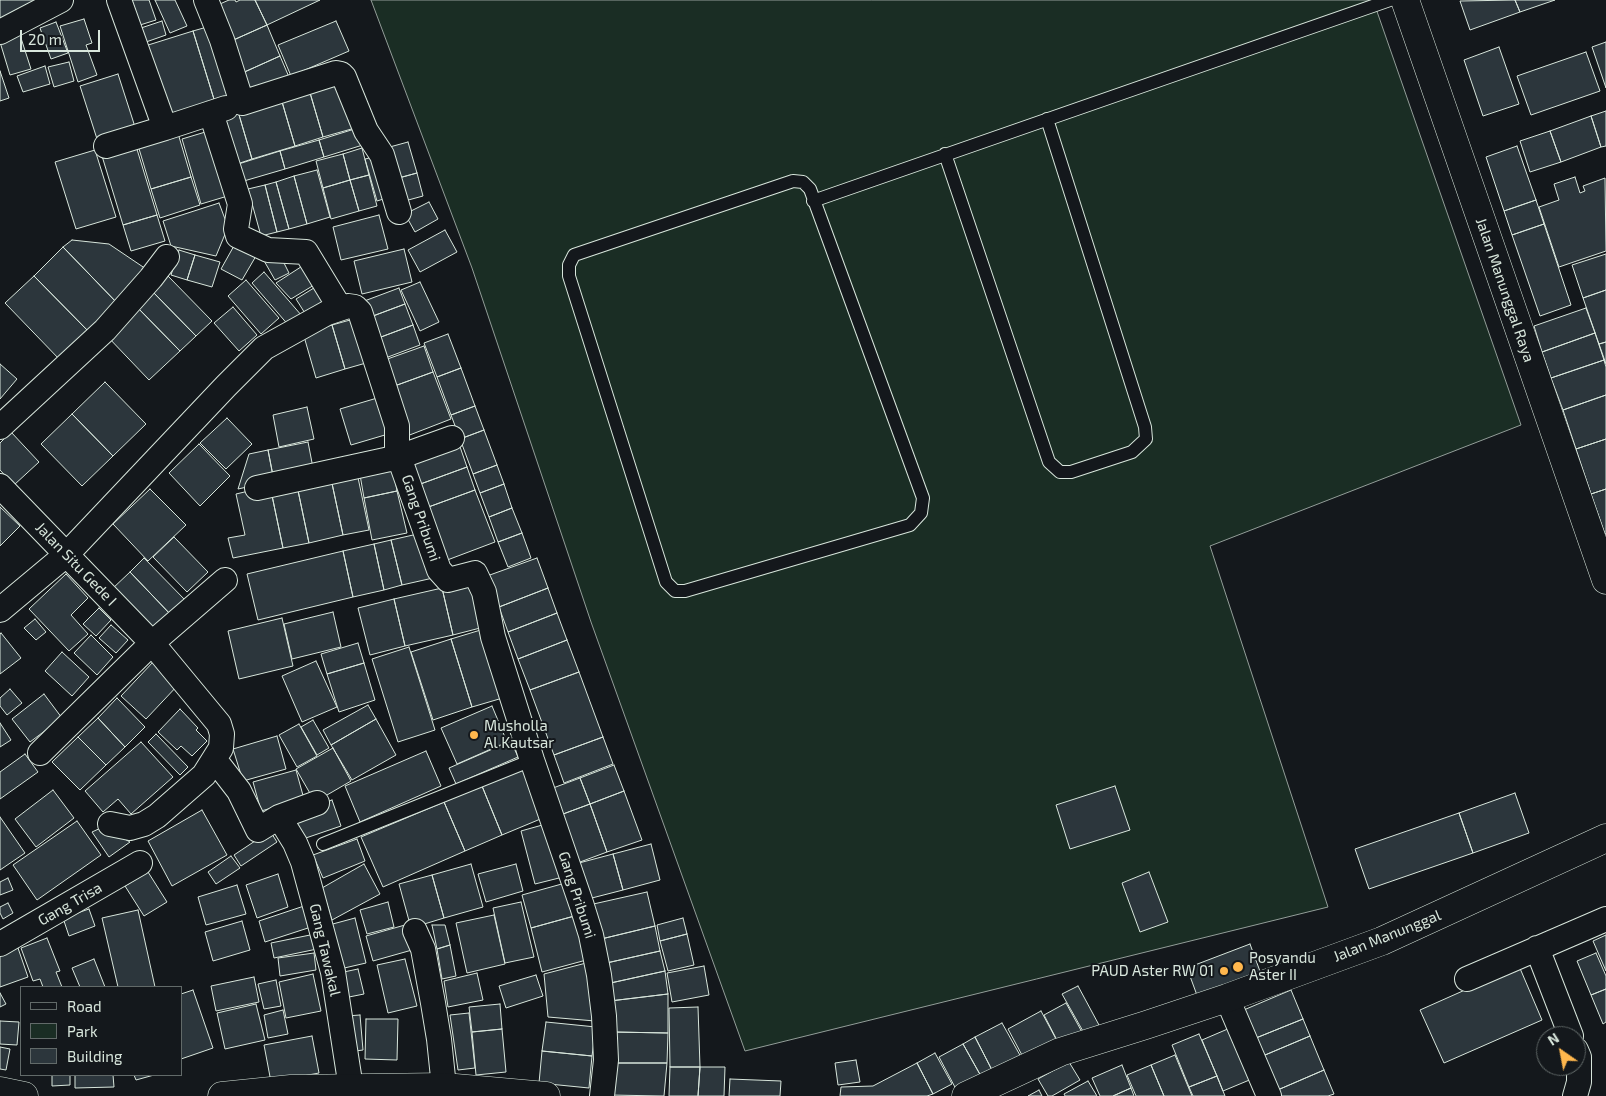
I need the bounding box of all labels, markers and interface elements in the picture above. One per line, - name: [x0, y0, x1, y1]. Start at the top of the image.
- scale bar: [22, 20, 102, 52]
- text: 20 m: [28, 30, 62, 48]
- street label: Jalan Manunggal Raya: [1472, 215, 1538, 365]
- street label: Gang Pribumi: [398, 472, 444, 564]
- street label: Jalan Situ Gede I: [32, 518, 120, 610]
- place label: Musholla Al Kautsar: [484, 717, 554, 752]
- marker: Musholla Al Kautsar: [468, 729, 480, 741]
- street label: Gang Pribumi: [554, 849, 600, 941]
- street label: Gang Trisa: [35, 878, 105, 930]
- street label: Gang Tawakal: [306, 902, 344, 998]
- street label: Jalan Manunggal: [1330, 906, 1444, 966]
- place label: Posyandu Aster II: [1249, 949, 1316, 984]
- marker: Posyandu Aster II: [1231, 960, 1245, 974]
- place label: PAUD Aster RW 01: [1091, 962, 1214, 980]
- marker: PAUD Aster RW 01: [1218, 965, 1230, 977]
- legend: [20, 986, 182, 1076]
- text: Road: [67, 997, 102, 1015]
- text: Park: [67, 1022, 98, 1040]
- north arrow: [1536, 1026, 1586, 1076]
- text: N: [1544, 1029, 1562, 1049]
- text: Building: [67, 1047, 122, 1065]

